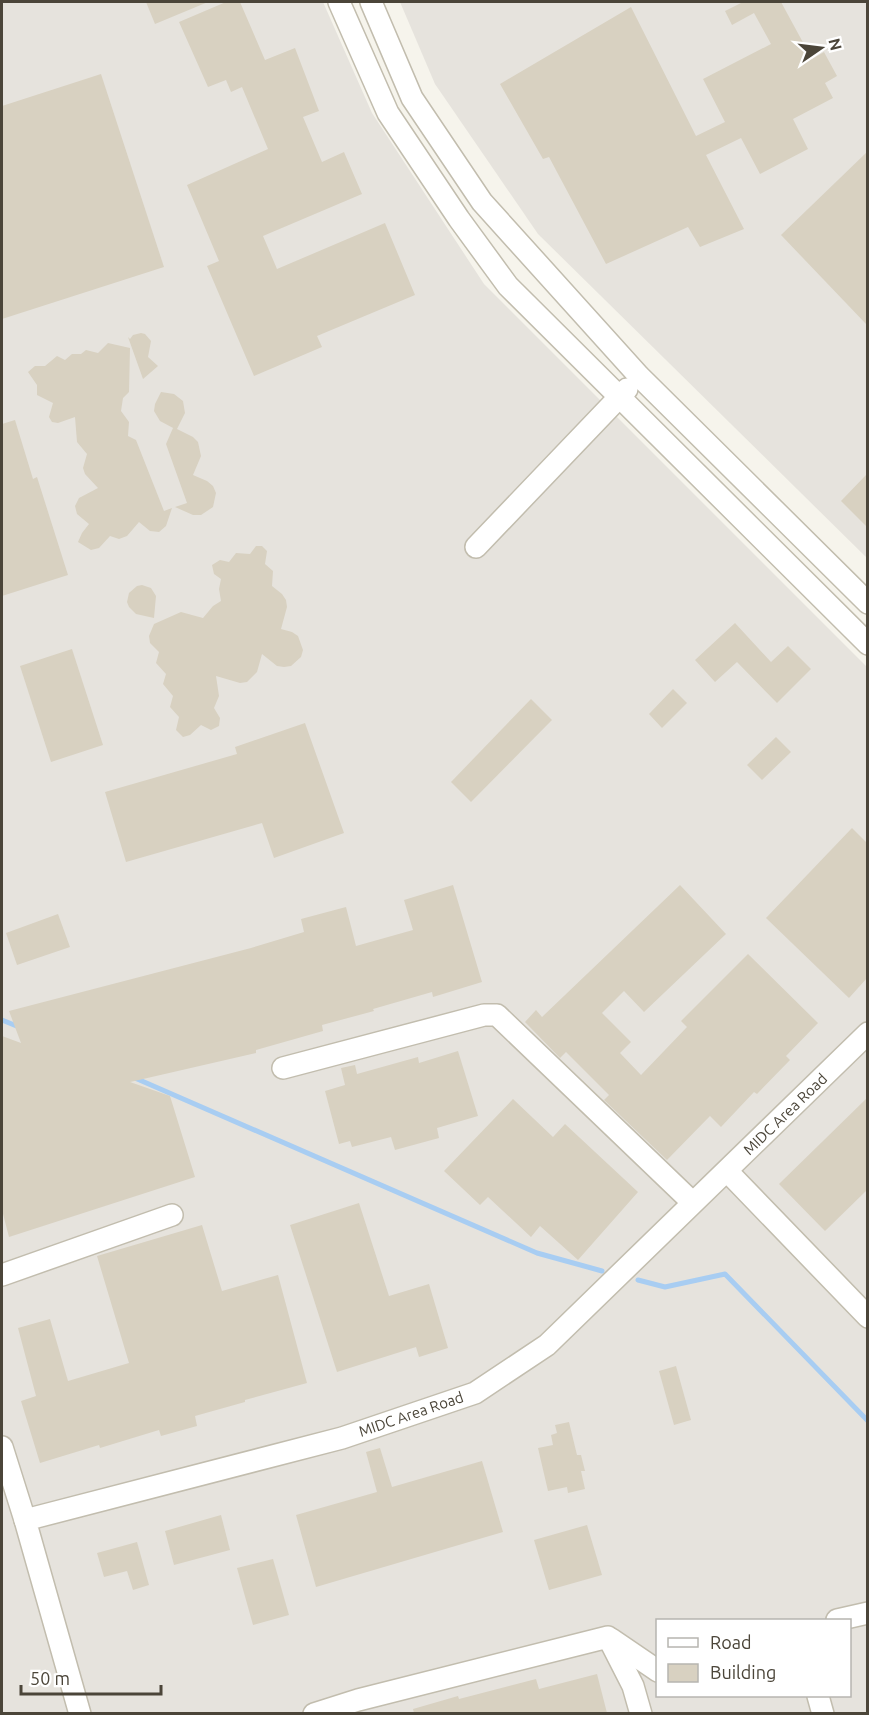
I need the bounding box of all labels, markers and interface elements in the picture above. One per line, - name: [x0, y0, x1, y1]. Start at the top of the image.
- north arrow: [791, 18, 851, 78]
- text: N: [825, 36, 846, 52]
- street label: MIDC Area Road: [740, 1070, 830, 1158]
- street label: MIDC Area Road: [356, 1388, 466, 1440]
- legend: [656, 1619, 851, 1697]
- text: Road: [710, 1632, 752, 1652]
- scale bar: [21, 1658, 160, 1696]
- text: Building: [710, 1662, 776, 1682]
- text: 50 m: [30, 1668, 70, 1688]

